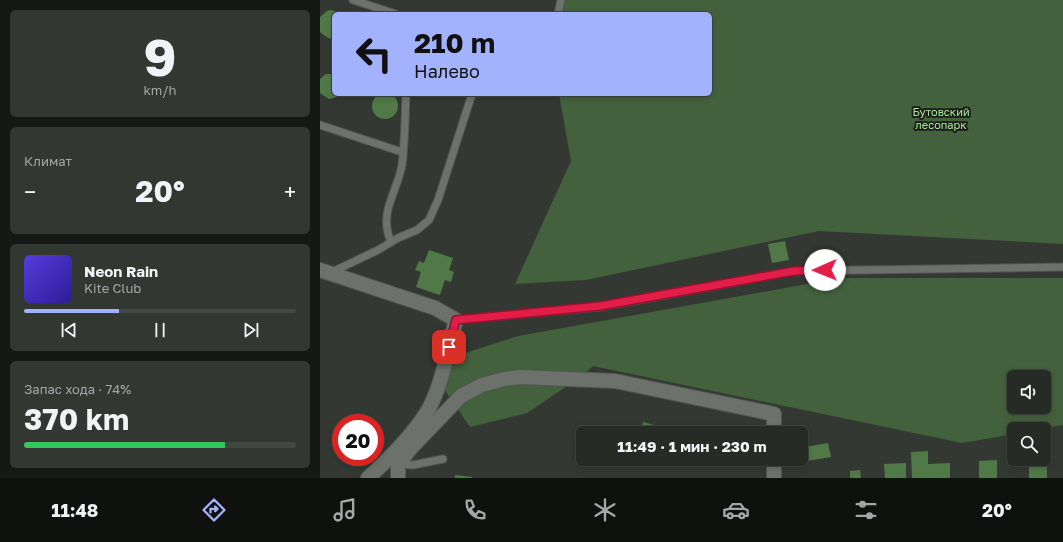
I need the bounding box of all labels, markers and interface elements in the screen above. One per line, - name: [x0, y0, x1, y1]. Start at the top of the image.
- text: 9: [143, 25, 177, 87]
- text: 210 m: [414, 26, 495, 59]
- icon: left: [348, 28, 400, 80]
- text: Налево: [414, 60, 480, 82]
- text: km/h: [143, 82, 177, 98]
- park label: Бутовский лесопарк: [912, 105, 970, 131]
- text: Климат: [24, 153, 72, 169]
- text: 20°: [135, 173, 185, 209]
- text: −: [24, 178, 36, 205]
- text: +: [284, 178, 296, 205]
- position arrow: [804, 249, 846, 291]
- text: Neon Rain: [84, 262, 158, 280]
- text: Kite Club: [84, 280, 141, 296]
- icon: previous: [58, 319, 80, 341]
- icon: pause: [149, 319, 171, 341]
- icon: next: [240, 319, 262, 341]
- pin: [432, 330, 466, 364]
- icon: arrive: [438, 336, 460, 358]
- map controls: [1007, 370, 1051, 466]
- button: sound: [1007, 370, 1051, 414]
- text: Запас хода · 74%: [24, 381, 131, 397]
- text: 370 km: [24, 401, 129, 437]
- speed limit sign: 20: [332, 414, 384, 466]
- button: search: [1007, 422, 1051, 466]
- text: 11:49 · 1 мин · 230 m: [617, 437, 767, 455]
- icon: directions: [200, 496, 228, 524]
- icon: music: [331, 496, 359, 524]
- icon: phone: [461, 496, 489, 524]
- icon: climate: [591, 496, 619, 524]
- icon: car: [722, 496, 750, 524]
- icon: filters: [852, 496, 880, 524]
- text: 11:48: [51, 499, 98, 521]
- text: 20°: [982, 499, 1012, 521]

